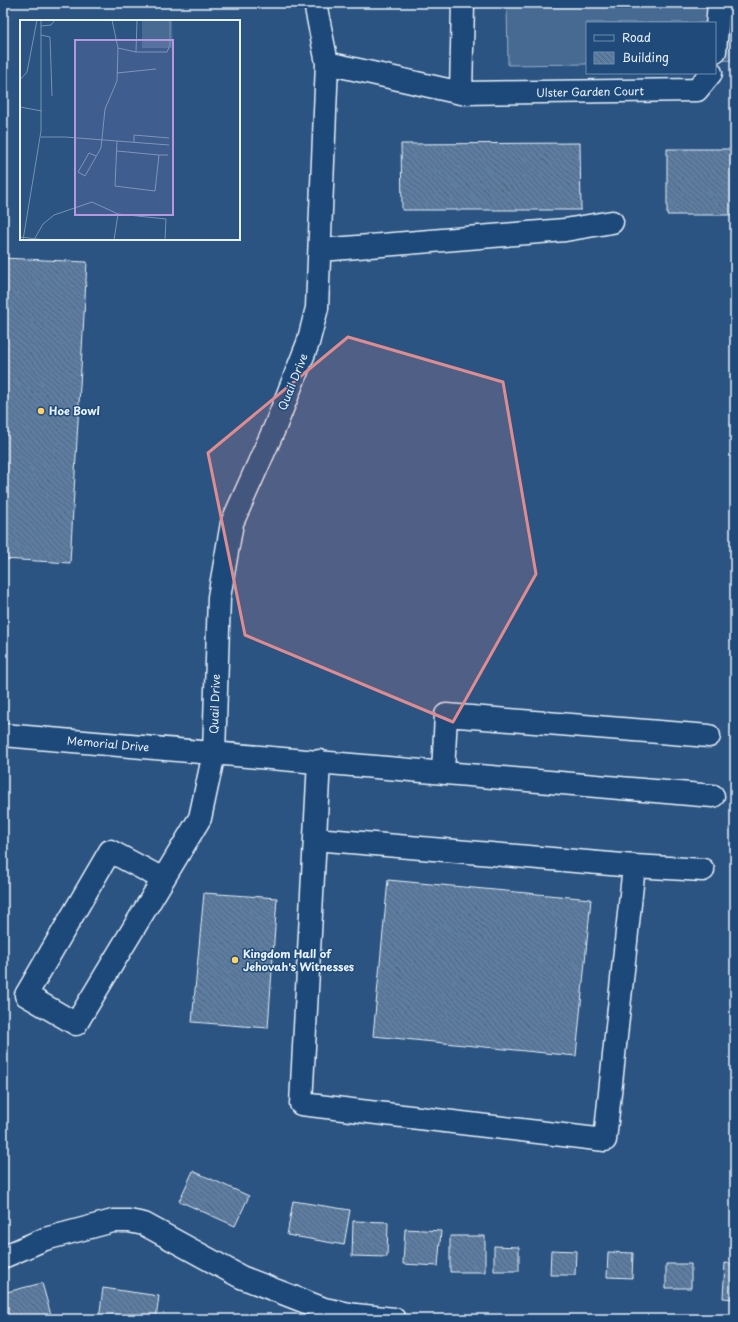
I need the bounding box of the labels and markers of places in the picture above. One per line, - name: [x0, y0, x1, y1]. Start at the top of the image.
- place label: Hoe Bowl: [49, 402, 100, 419]
- marker: Hoe Bowl: [36, 406, 46, 416]
- place label: Kingdom Hall of Jehovah's Witnesses: [243, 945, 354, 975]
- marker: Kingdom Hall of Jehovah's Witnesses: [230, 955, 240, 965]

